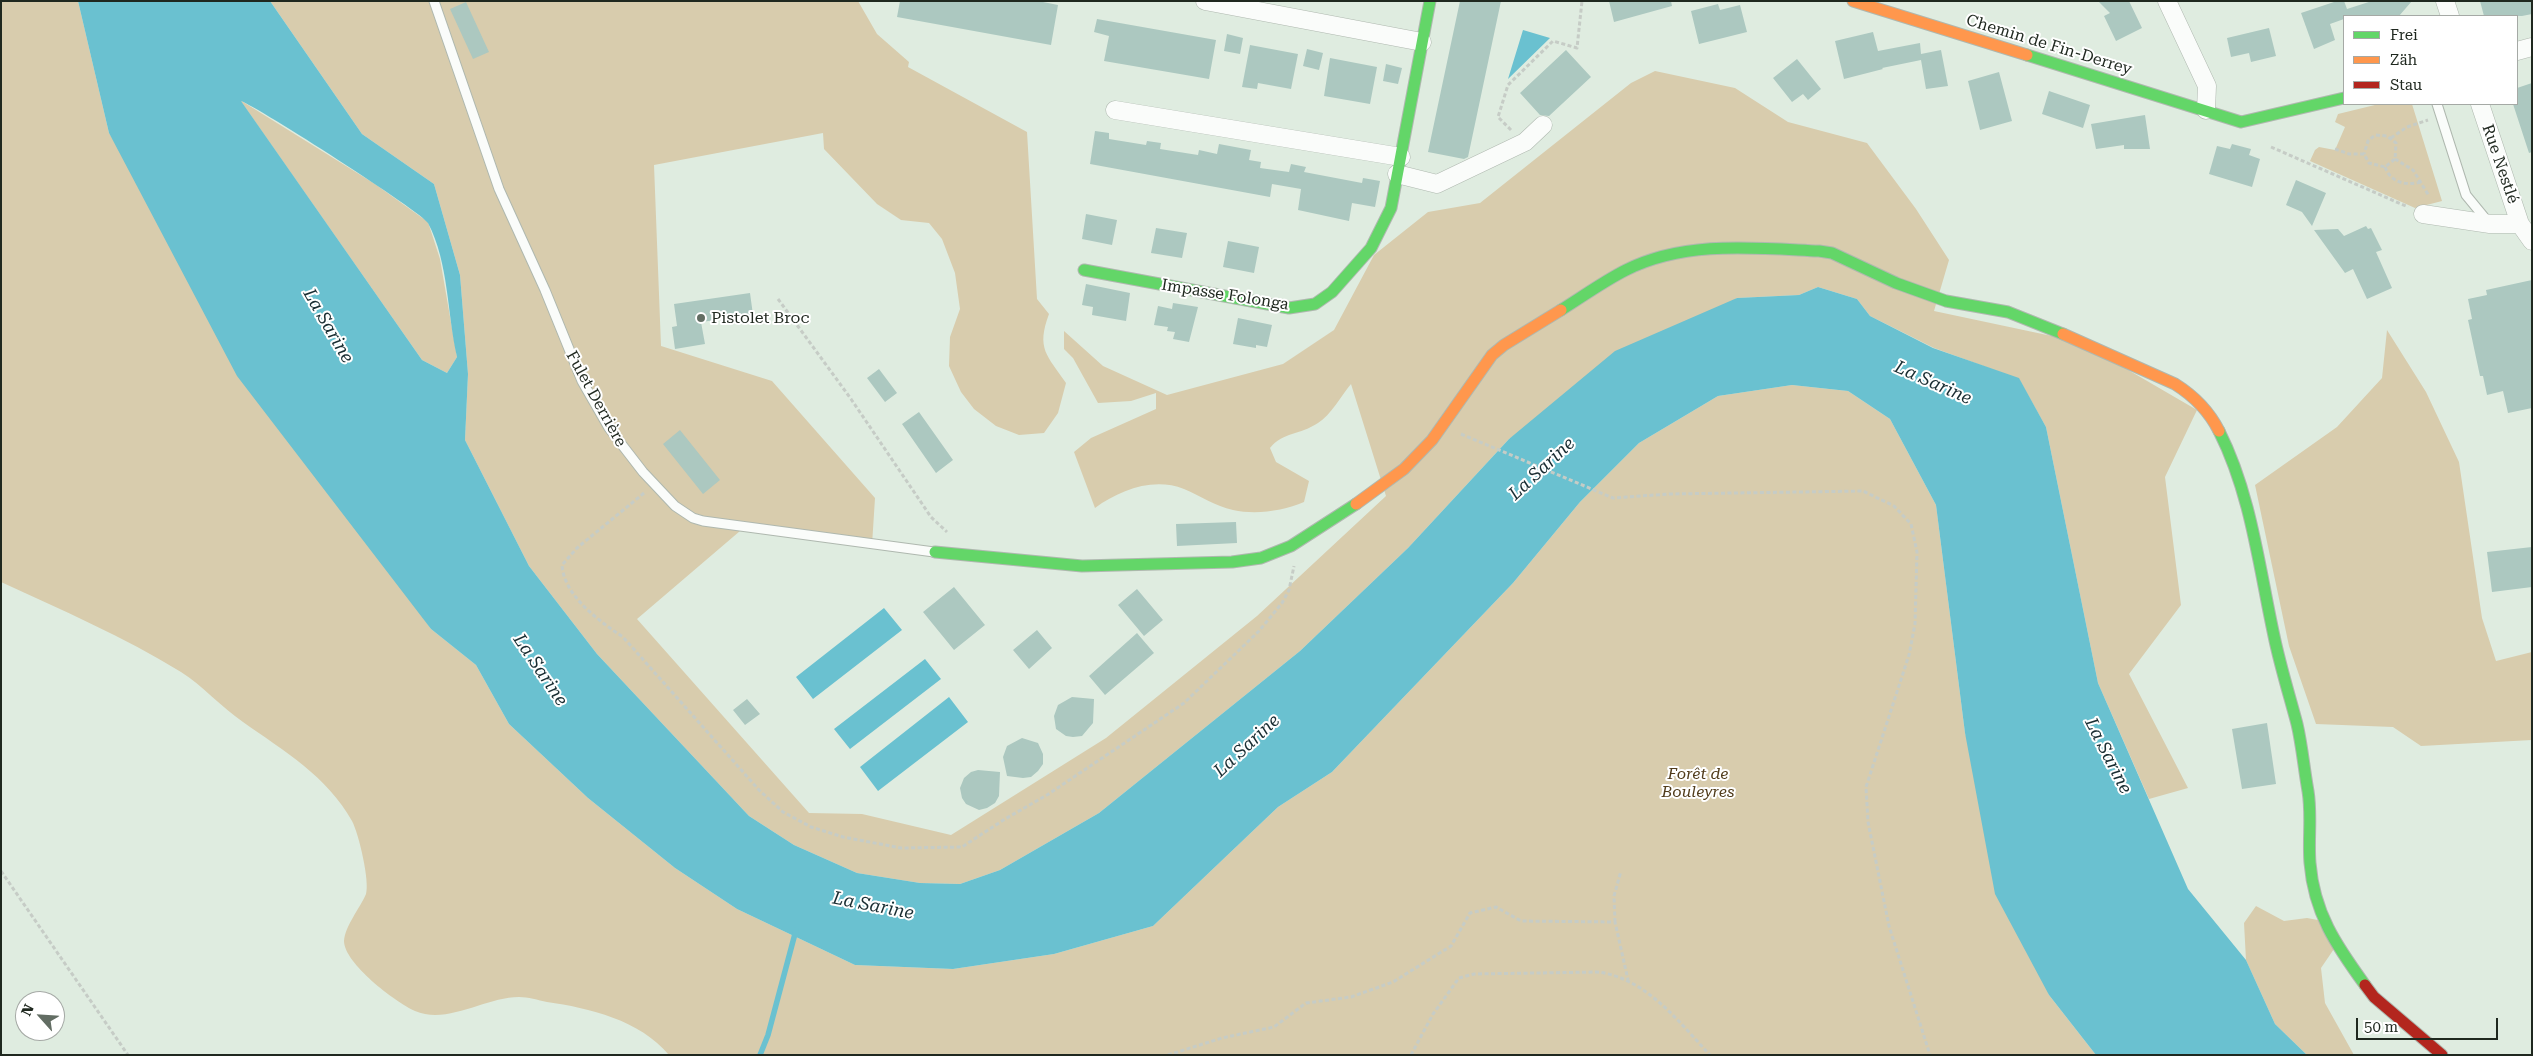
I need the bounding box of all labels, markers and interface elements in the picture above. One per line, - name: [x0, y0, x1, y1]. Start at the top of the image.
- street label: Chemin de Fin-Derrey: [1964, 11, 2134, 79]
- legend: [2343, 15, 2518, 105]
- text: Frei: [2390, 26, 2418, 44]
- text: Zäh: [2390, 51, 2417, 69]
- text: Stau: [2390, 76, 2422, 94]
- street label: Rue Nestlé: [2478, 122, 2522, 206]
- street label: Impasse Folonga: [1160, 275, 1290, 315]
- water label: La Sarine: [298, 285, 358, 367]
- place label: Pistolet Broc: [711, 308, 809, 328]
- marker: Pistolet Broc: [695, 312, 707, 324]
- street label: Fulet Derrière: [562, 348, 630, 450]
- water label: La Sarine: [1891, 356, 1975, 410]
- water label: La Sarine: [1505, 433, 1579, 505]
- water label: La Sarine: [508, 630, 572, 710]
- water label: La Sarine: [1210, 710, 1284, 782]
- water label: La Sarine: [2080, 714, 2136, 798]
- park label: Forêt de Bouleyres: [1662, 764, 1734, 802]
- water label: La Sarine: [831, 888, 915, 924]
- north arrow: [15, 991, 65, 1041]
- text: N: [18, 1002, 37, 1018]
- scale bar: [2358, 1008, 2500, 1040]
- text: 50 m: [2364, 1018, 2398, 1036]

